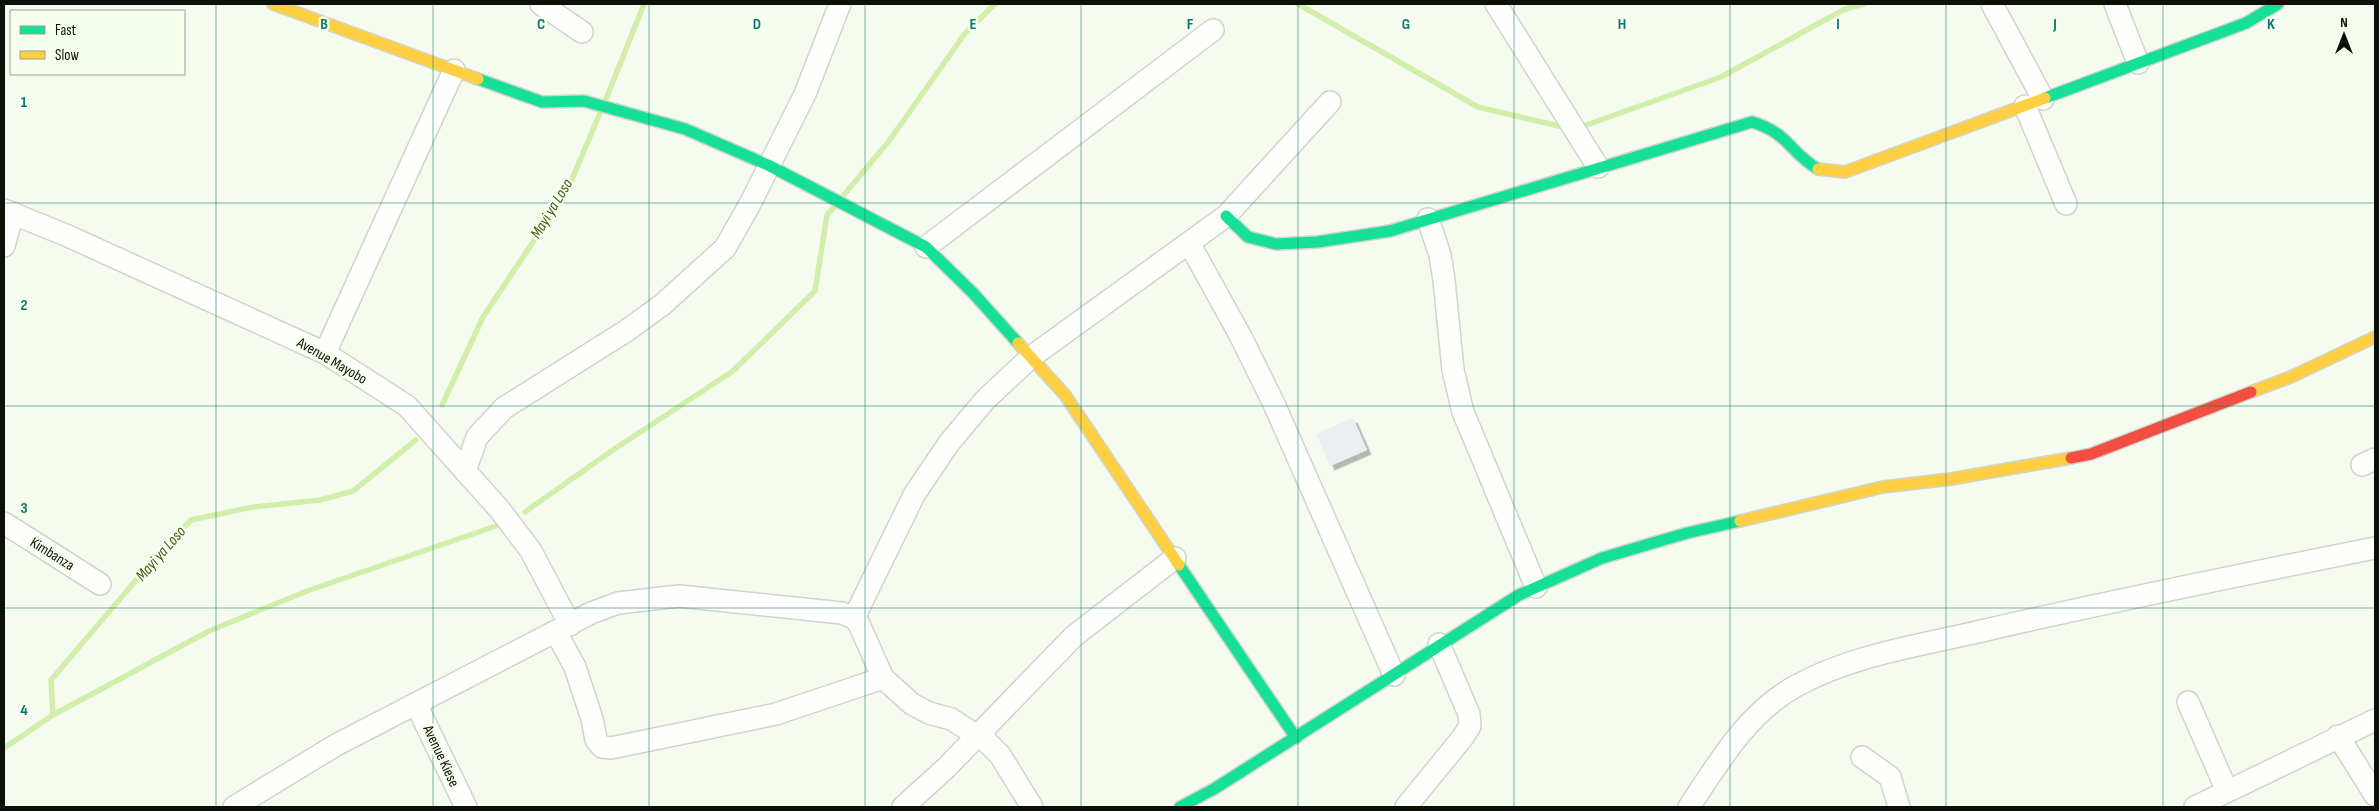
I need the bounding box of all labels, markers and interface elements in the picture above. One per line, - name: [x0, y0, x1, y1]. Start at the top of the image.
- legend: [10, 10, 185, 75]
- north arrow: [2319, 10, 2369, 60]
- text: N: [2340, 14, 2348, 31]
- text: B: [320, 15, 328, 34]
- text: C: [537, 15, 545, 34]
- text: D: [753, 15, 761, 34]
- text: E: [970, 15, 977, 34]
- text: F: [1187, 15, 1194, 34]
- text: G: [1402, 15, 1410, 34]
- text: H: [1618, 15, 1626, 34]
- text: I: [1836, 15, 1840, 34]
- text: J: [2052, 15, 2057, 34]
- text: K: [2267, 15, 2275, 34]
- text: Fast: [55, 21, 77, 40]
- text: Slow: [55, 46, 79, 65]
- text: 1: [21, 93, 28, 112]
- water label: Mayi ya Loso: [527, 175, 577, 242]
- text: 2: [20, 296, 28, 315]
- street label: Avenue Mayobo: [293, 333, 371, 389]
- text: 3: [20, 499, 28, 518]
- water label: Mayi ya Loso: [132, 522, 190, 585]
- street label: Kimbanza: [26, 533, 78, 575]
- text: 4: [20, 701, 28, 720]
- street label: Avenue Kiese: [418, 721, 464, 790]

